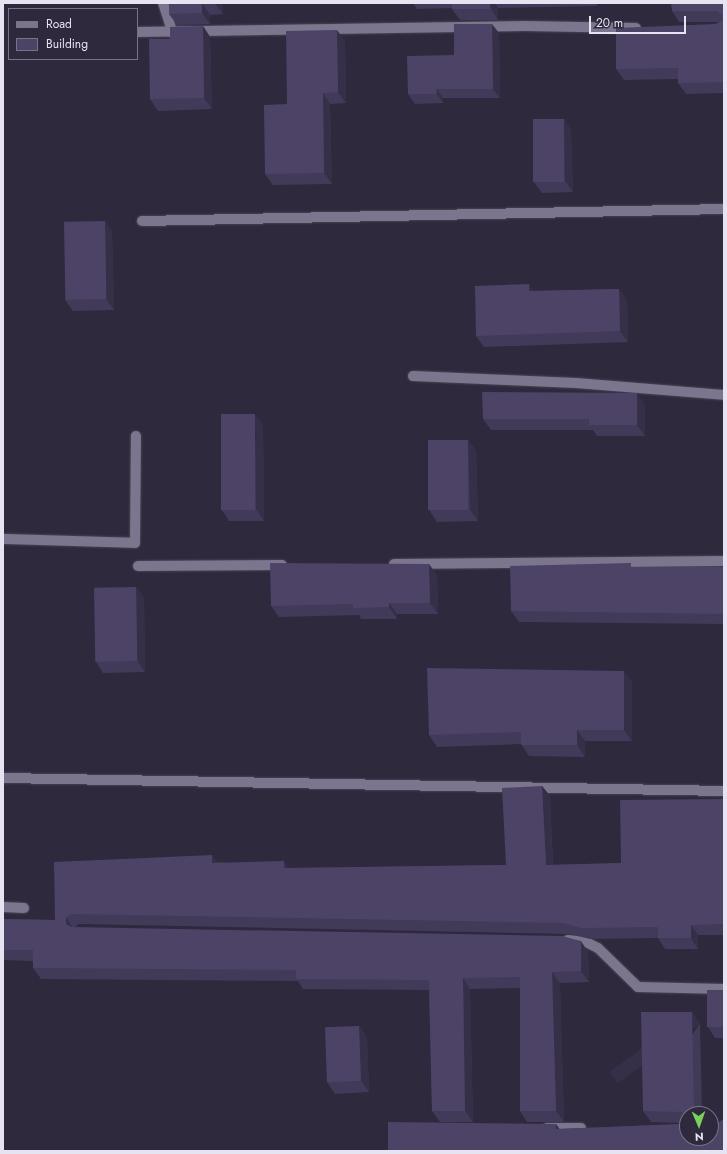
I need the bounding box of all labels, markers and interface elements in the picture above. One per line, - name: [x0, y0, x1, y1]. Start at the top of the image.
- legend: [8, 8, 138, 60]
- scale bar: [591, 8, 688, 34]
- text: 20 m: [596, 14, 623, 32]
- text: Road: [46, 15, 72, 33]
- text: Building: [46, 35, 88, 53]
- north arrow: [679, 1106, 719, 1146]
- text: N: [695, 1129, 704, 1145]

